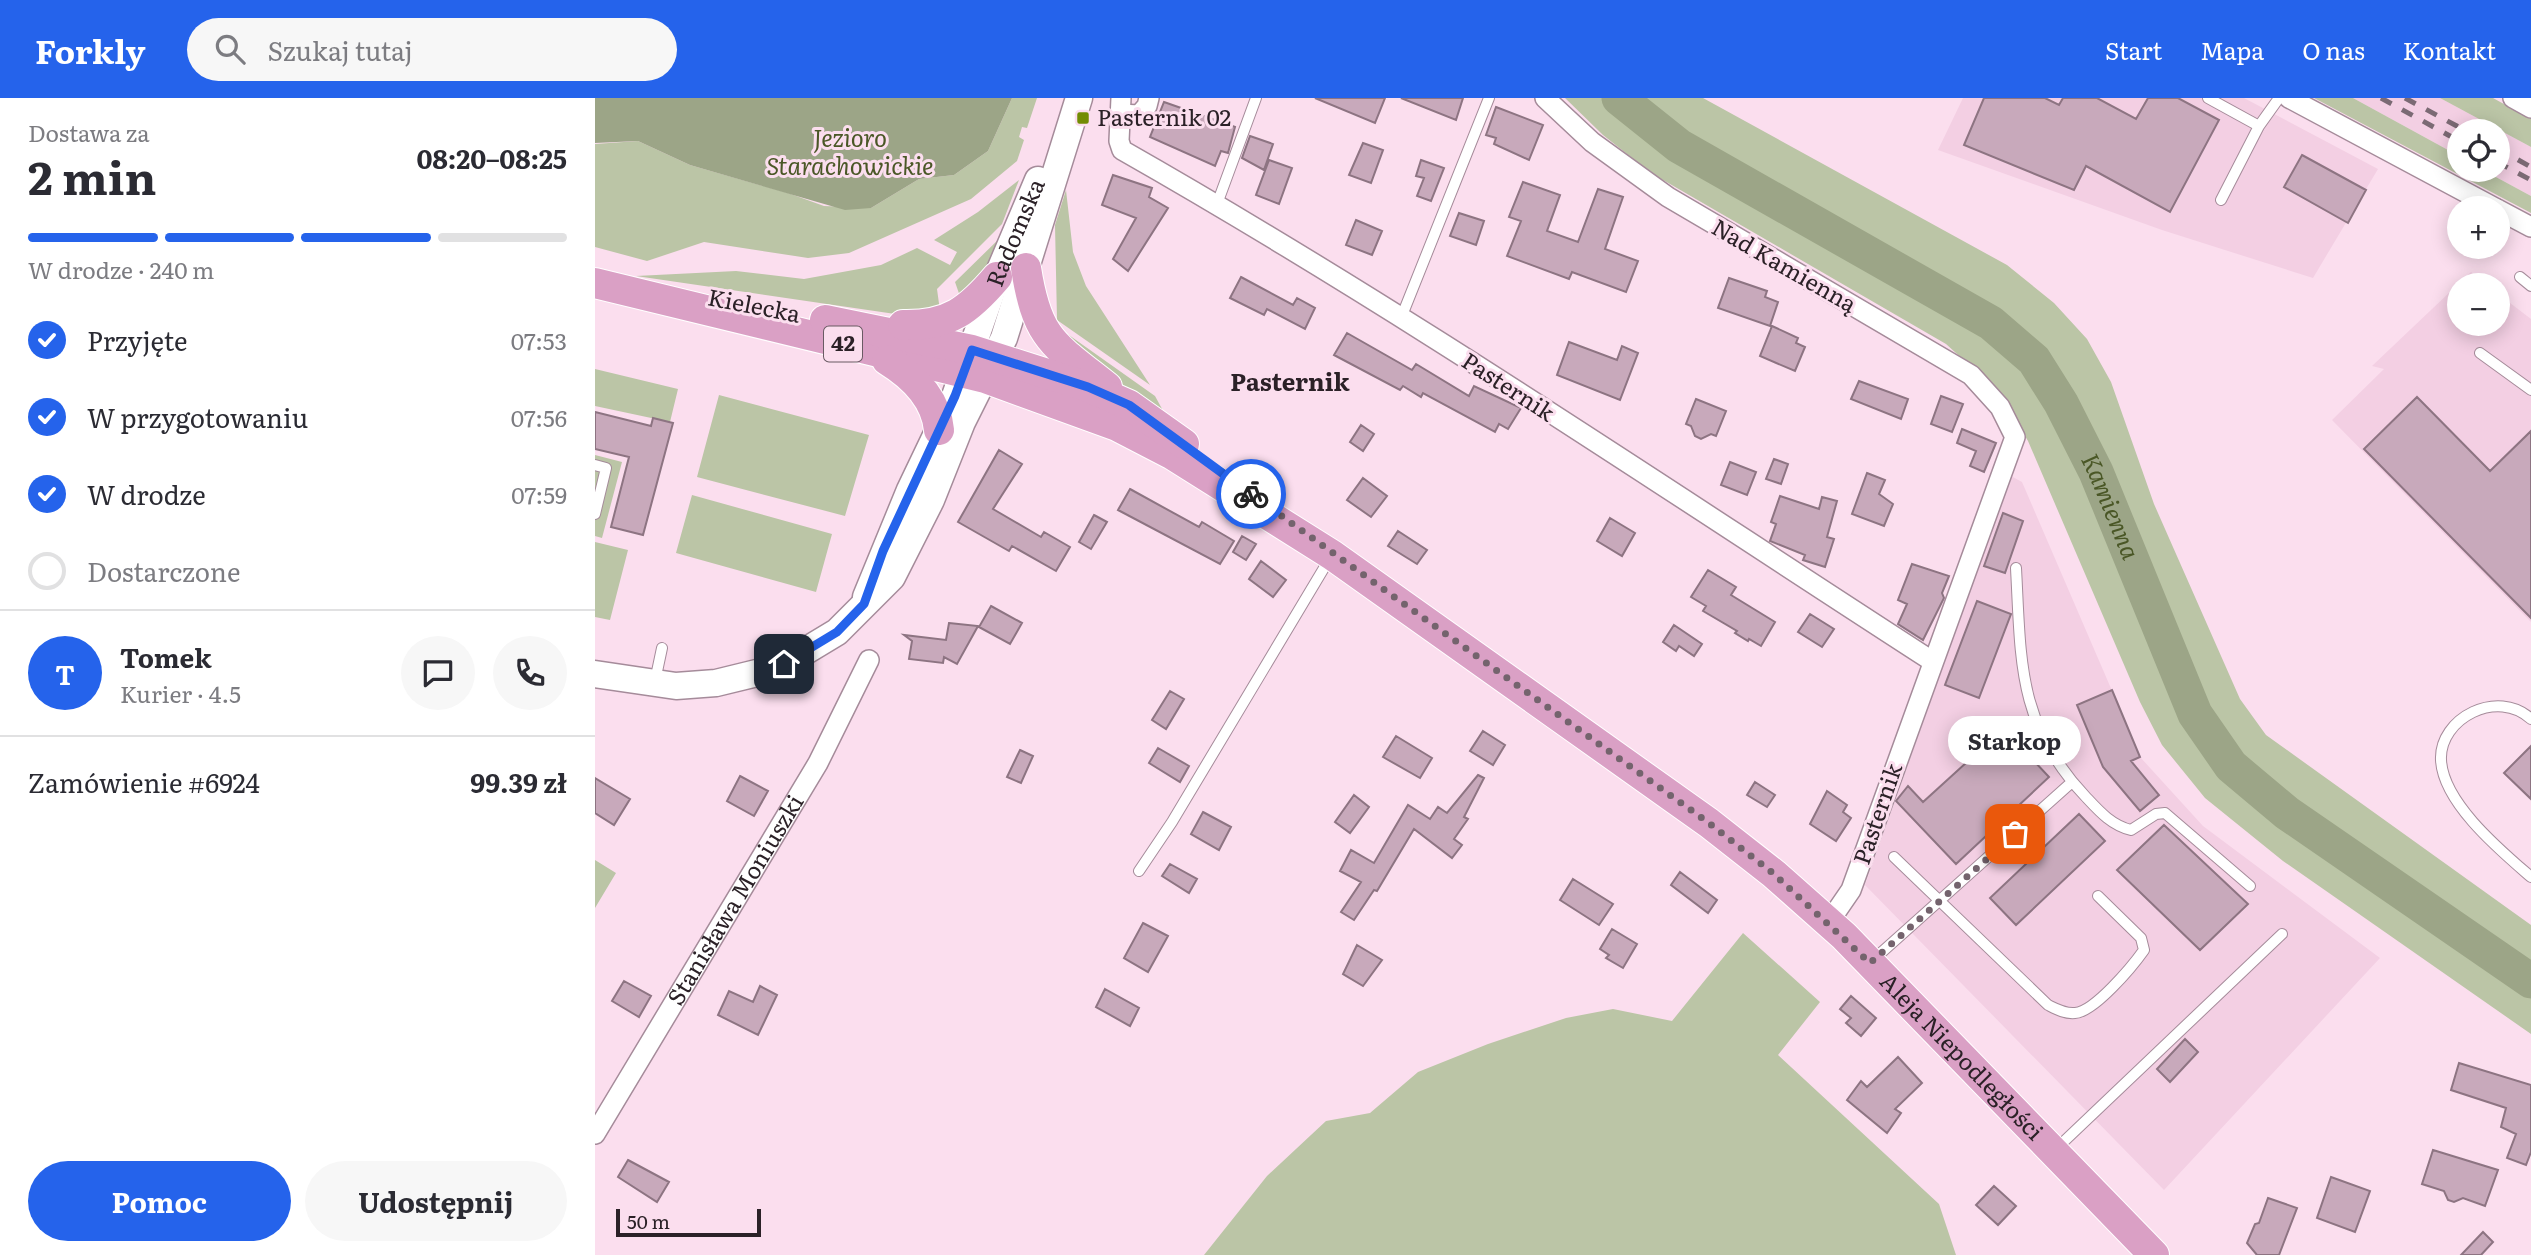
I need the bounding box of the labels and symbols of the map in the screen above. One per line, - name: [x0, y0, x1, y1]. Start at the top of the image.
- place label: Pasternik 02: [1097, 99, 1231, 133]
- marker: Pasternik 02: [1075, 110, 1091, 126]
- water label: Jezioro Starachowickie: [766, 119, 934, 182]
- street label: Radomska: [976, 172, 1052, 291]
- street label: Nad Kamienną: [1706, 209, 1864, 320]
- street label: Kielecka: [705, 278, 804, 330]
- road number: 42: [824, 327, 862, 362]
- street label: Pasternik: [1456, 343, 1563, 429]
- district label: Pasternik: [1230, 363, 1351, 398]
- water label: Kamienna: [2074, 447, 2150, 564]
- courier: [1216, 459, 1286, 529]
- pin: [754, 634, 814, 694]
- callout: Starkop: [1949, 715, 2081, 764]
- street label: Pasternik: [1843, 757, 1910, 868]
- street label: Stanisława Moniuszki: [657, 787, 811, 1011]
- pin: [1985, 804, 2045, 864]
- street label: Aleja Niepodległości: [1873, 964, 2053, 1147]
- scale bar: [616, 1206, 761, 1238]

